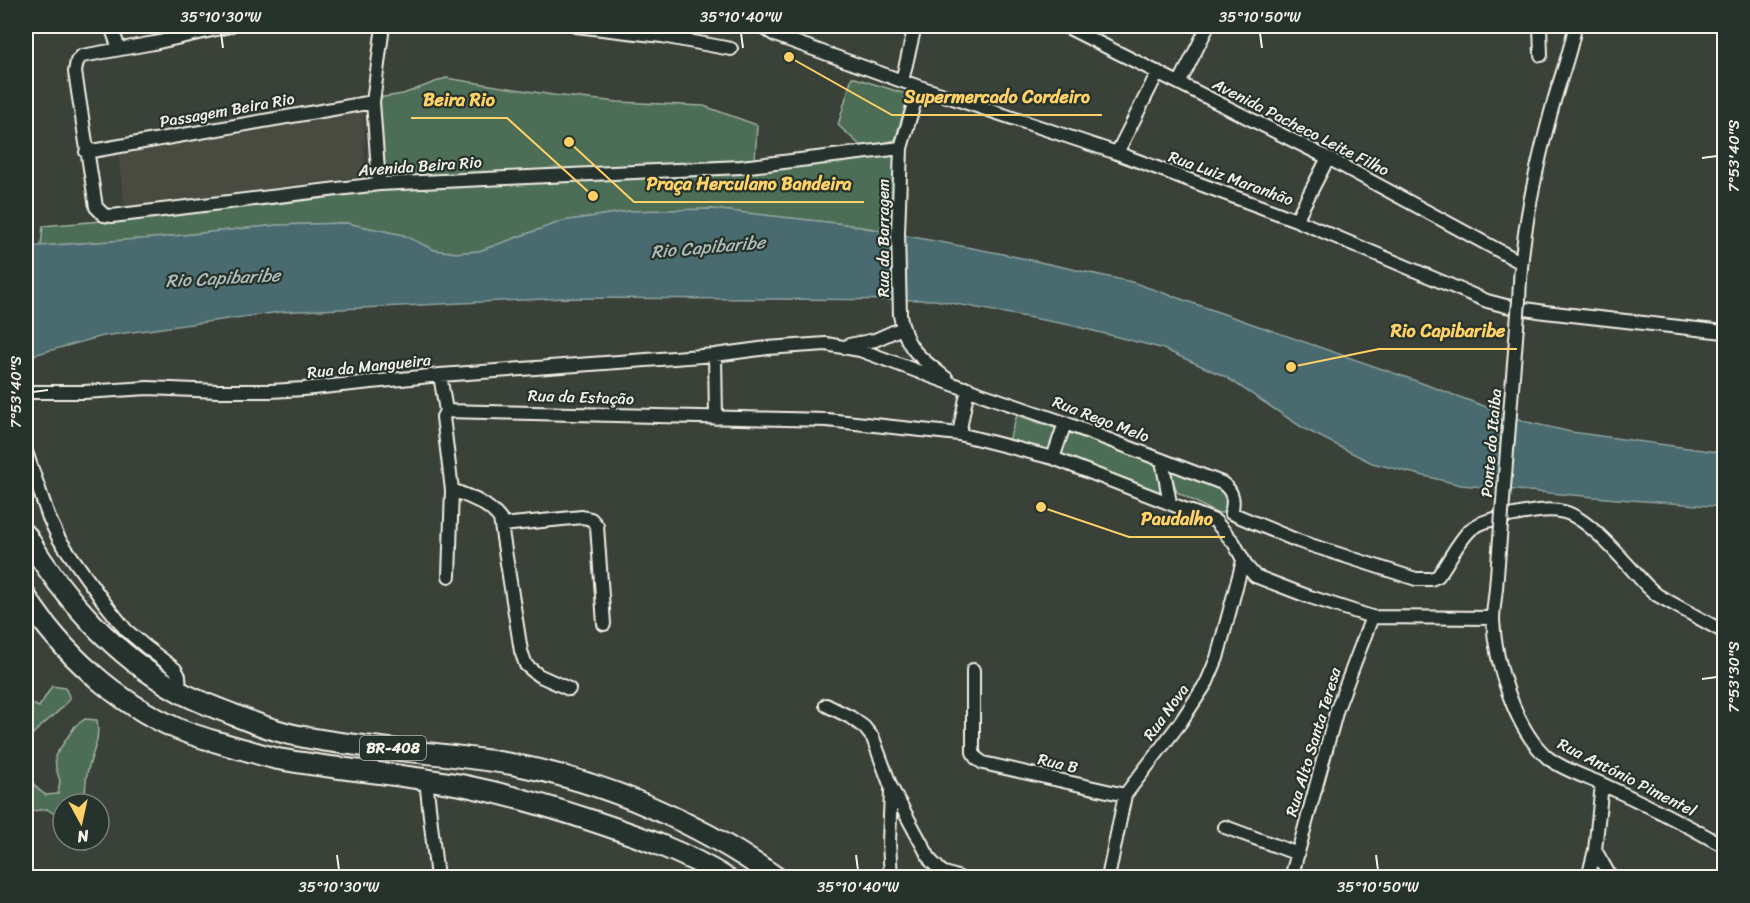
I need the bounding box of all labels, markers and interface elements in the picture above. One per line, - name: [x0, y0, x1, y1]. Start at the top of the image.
- text: 35°10'30"W: [181, 4, 262, 30]
- text: 35°10'40"W: [700, 4, 782, 30]
- text: 35°10'50"W: [1219, 4, 1301, 30]
- street label: Avenida Pacheco Leite Filho: [1206, 69, 1395, 184]
- callout: Supermercado Cordeiro: [892, 79, 1102, 115]
- text: Supermercado Cordeiro: [903, 81, 1090, 113]
- callout: Beira Rio: [411, 82, 507, 118]
- street label: Passagem Beira Rio: [157, 84, 297, 136]
- text: Beira Rio: [423, 84, 496, 116]
- text: 7°53'40"S: [1721, 119, 1747, 192]
- street label: Rua Luiz Maranhão: [1164, 142, 1298, 214]
- street label: Avenida Beira Rio: [356, 147, 483, 185]
- callout: Praça Herculano Bandeira: [634, 166, 864, 202]
- text: Praça Herculano Bandeira: [646, 168, 852, 200]
- street label: Rua da Barragem: [869, 179, 898, 297]
- water label: Rio Capibaribe: [650, 226, 768, 268]
- water label: Rio Capibaribe: [165, 259, 283, 297]
- callout: Rio Capibaribe: [1379, 313, 1517, 349]
- text: Rio Capibaribe: [1390, 315, 1506, 347]
- street label: Rua da Mangueira: [306, 345, 433, 387]
- text: 7°53'40"S: [3, 355, 29, 428]
- street label: Rua da Estação: [528, 381, 634, 413]
- street label: Rua Rego Melo: [1048, 387, 1154, 451]
- street label: Ponte do Itaiba: [1472, 388, 1510, 498]
- callout: Paudalho: [1129, 501, 1225, 537]
- text: Paudalho: [1141, 503, 1214, 535]
- text: 7°53'30"S: [1721, 641, 1747, 713]
- street label: Rua Alto Santa Teresa: [1277, 663, 1350, 820]
- street label: Rua Nova: [1135, 677, 1197, 747]
- street label: Rua António Pimentel: [1552, 729, 1702, 825]
- road number: BR-408: [360, 736, 426, 760]
- street label: Rua B: [1035, 744, 1081, 782]
- north arrow: [51, 792, 111, 852]
- text: N: [75, 821, 92, 852]
- text: 35°10'30"W: [299, 874, 380, 900]
- text: 35°10'40"W: [817, 874, 899, 900]
- text: 35°10'50"W: [1337, 874, 1419, 900]

